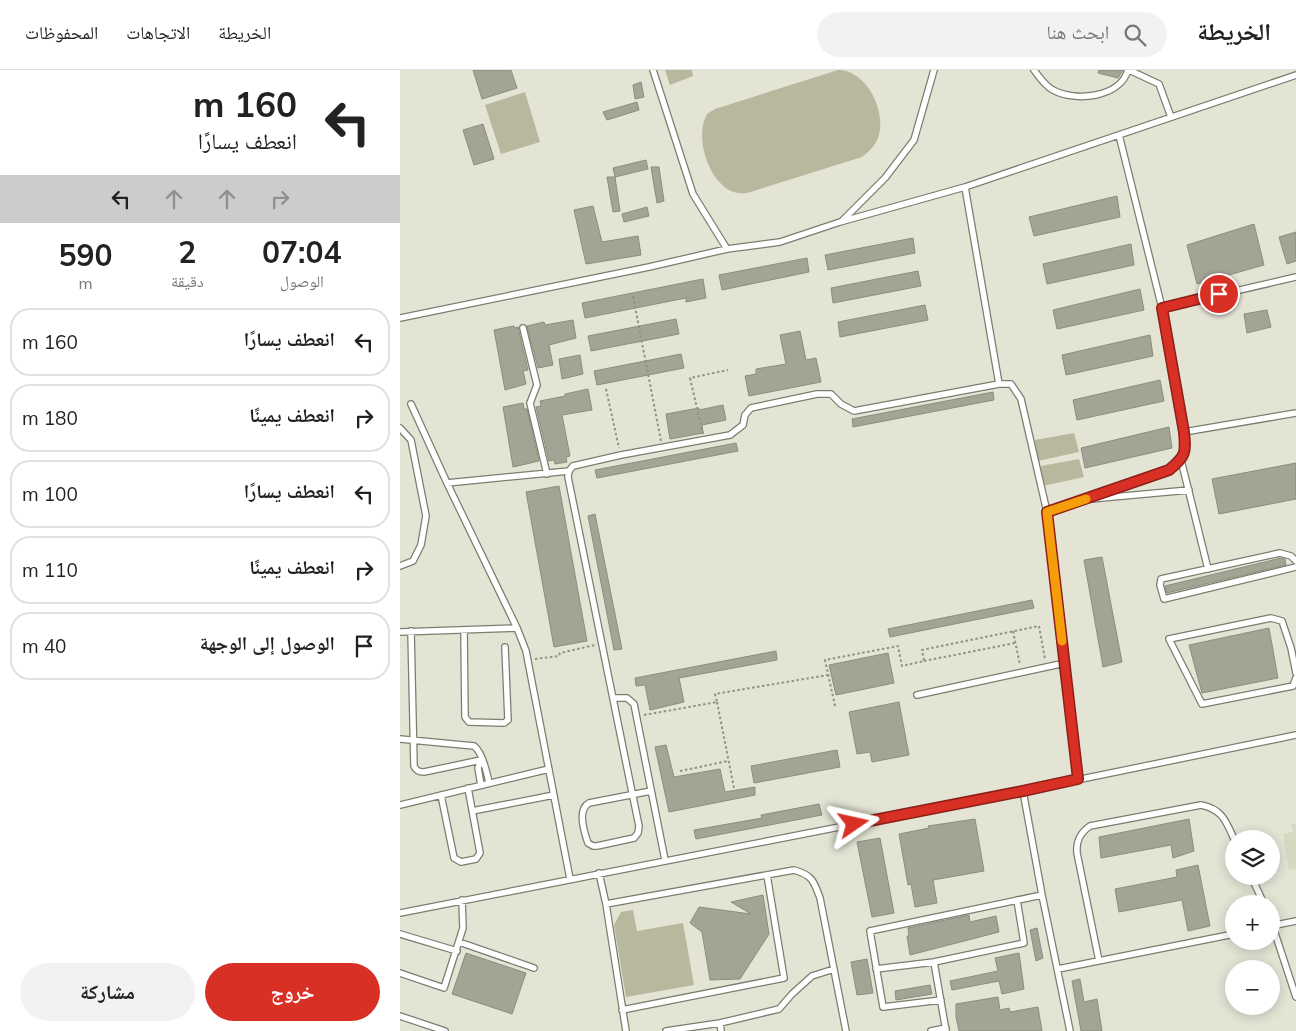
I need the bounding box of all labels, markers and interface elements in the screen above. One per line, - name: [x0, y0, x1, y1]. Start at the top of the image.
- search box: [817, 12, 1167, 57]
- text: الخريطة: [1197, 16, 1271, 46]
- text: ابحث هنا: [1046, 20, 1109, 44]
- text: المحفوظات: [25, 21, 98, 44]
- text: الاتجاهات: [126, 21, 190, 44]
- text: الخريطة: [218, 21, 271, 44]
- icon: search: [1121, 21, 1149, 49]
- text: 160 m: [193, 82, 297, 126]
- icon: left: [315, 90, 380, 155]
- text: انعطف يسارًا: [198, 127, 297, 155]
- icon: left: [107, 185, 135, 213]
- icon: ahead: [160, 185, 188, 213]
- icon: ahead: [213, 185, 241, 213]
- icon: right: [266, 185, 294, 213]
- text: 2: [178, 233, 196, 271]
- text: 07:04: [262, 233, 342, 271]
- text: 590: [59, 236, 113, 274]
- text: دقيقة: [171, 271, 204, 291]
- text: الوصول: [280, 271, 324, 291]
- text: m: [78, 273, 93, 293]
- pin: [1198, 273, 1240, 315]
- icon: arrive: [1205, 280, 1233, 308]
- text: انعطف يسارًا: [244, 327, 335, 351]
- icon: left: [350, 328, 378, 356]
- text: 160 m: [22, 330, 78, 354]
- text: انعطف يمينًا: [249, 403, 335, 427]
- icon: right: [350, 404, 378, 432]
- text: 180 m: [22, 406, 78, 430]
- text: انعطف يسارًا: [244, 479, 335, 503]
- icon: left: [350, 480, 378, 508]
- text: 100 m: [22, 482, 78, 506]
- text: انعطف يمينًا: [249, 555, 335, 579]
- icon: right: [350, 556, 378, 584]
- text: 110 m: [22, 558, 78, 582]
- text: الوصول إلى الوجهة: [200, 631, 335, 655]
- icon: arrive: [350, 632, 378, 660]
- text: 40 m: [22, 634, 66, 658]
- position arrow: [827, 797, 879, 849]
- map controls: [1225, 830, 1280, 1015]
- button: layers: [1225, 830, 1280, 885]
- button: +: [1225, 895, 1280, 950]
- button: −: [1225, 960, 1280, 1015]
- button: مشاركة: [20, 963, 195, 1021]
- button: خروج: [205, 963, 380, 1021]

